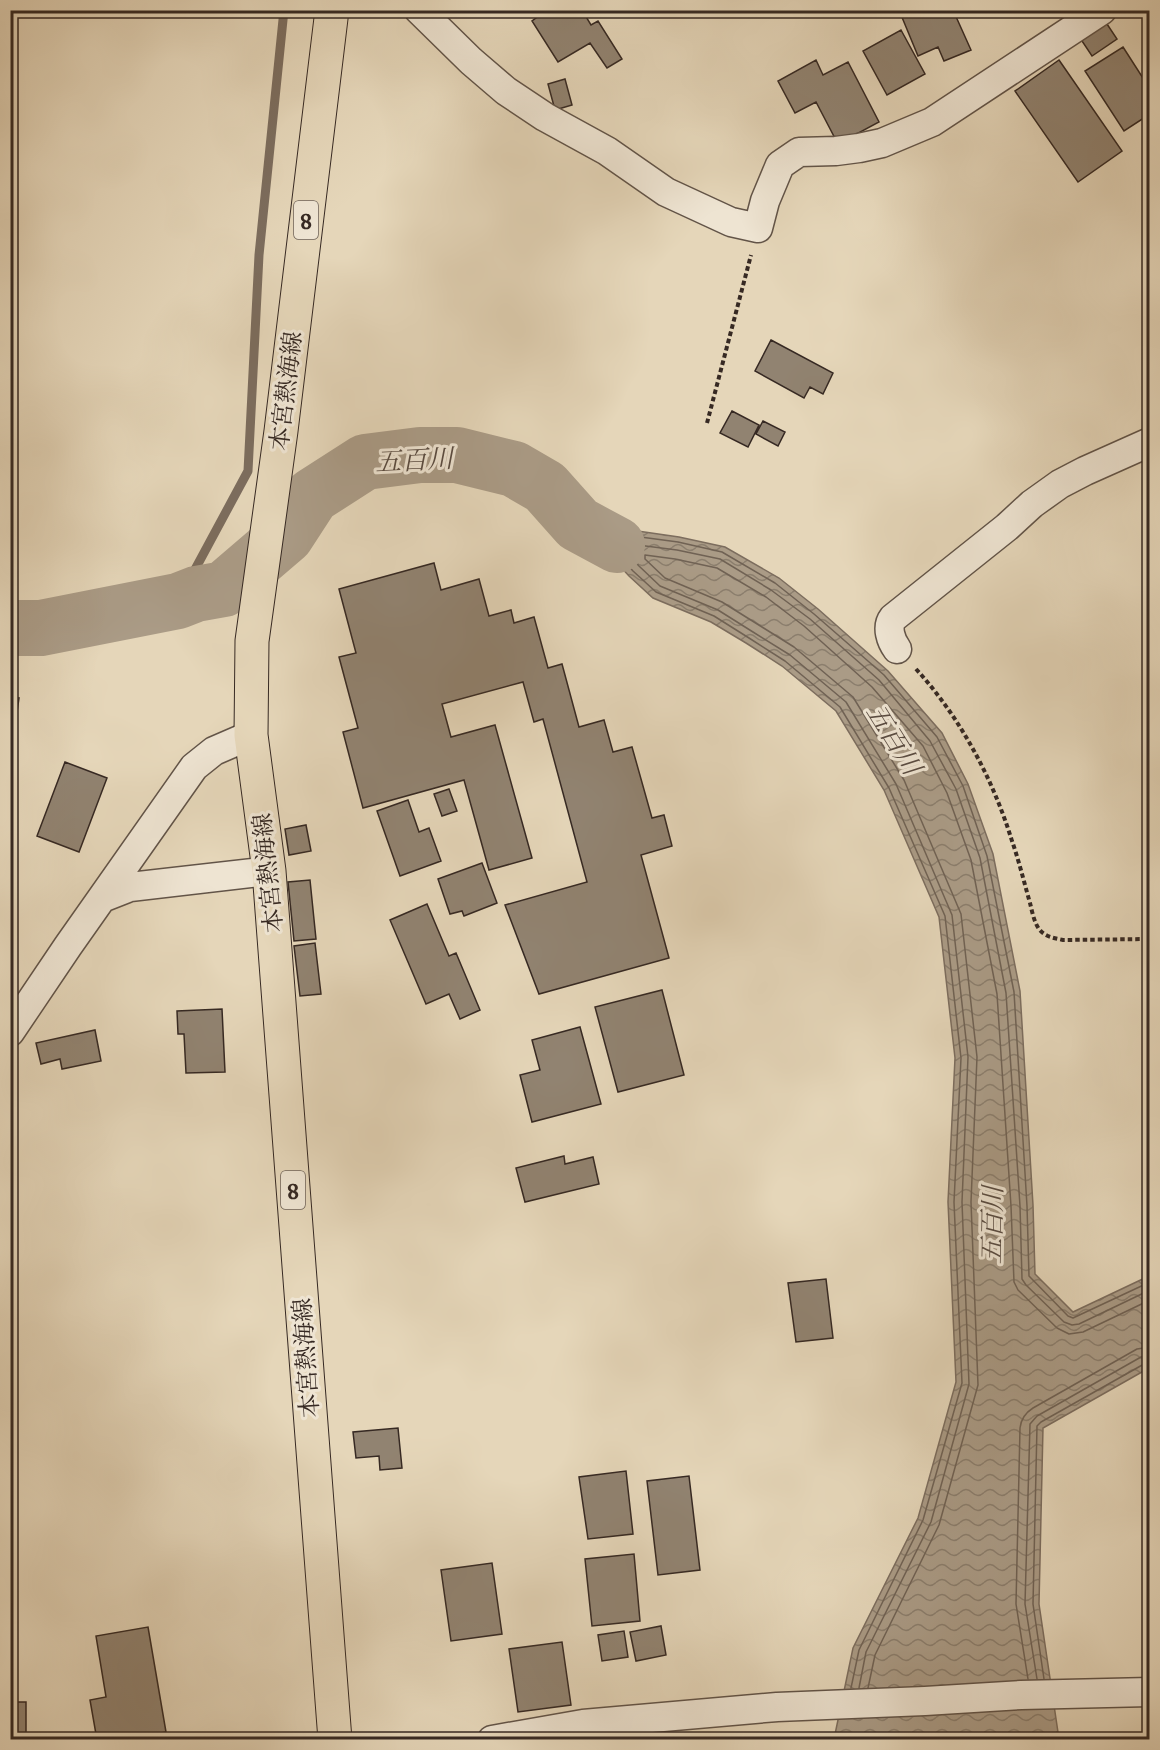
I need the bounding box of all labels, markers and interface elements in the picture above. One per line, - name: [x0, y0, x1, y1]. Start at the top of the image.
- road number: 8: [294, 201, 318, 239]
- street label: 本宮熱海線: [264, 330, 308, 452]
- water label: 五百川: [374, 442, 457, 478]
- water label: 五百川: [860, 697, 930, 783]
- street label: 本宮熱海線: [247, 812, 289, 934]
- road number: 8: [281, 1171, 305, 1209]
- water label: 五百川: [975, 1183, 1009, 1264]
- street label: 本宮熱海線: [287, 1297, 325, 1419]

